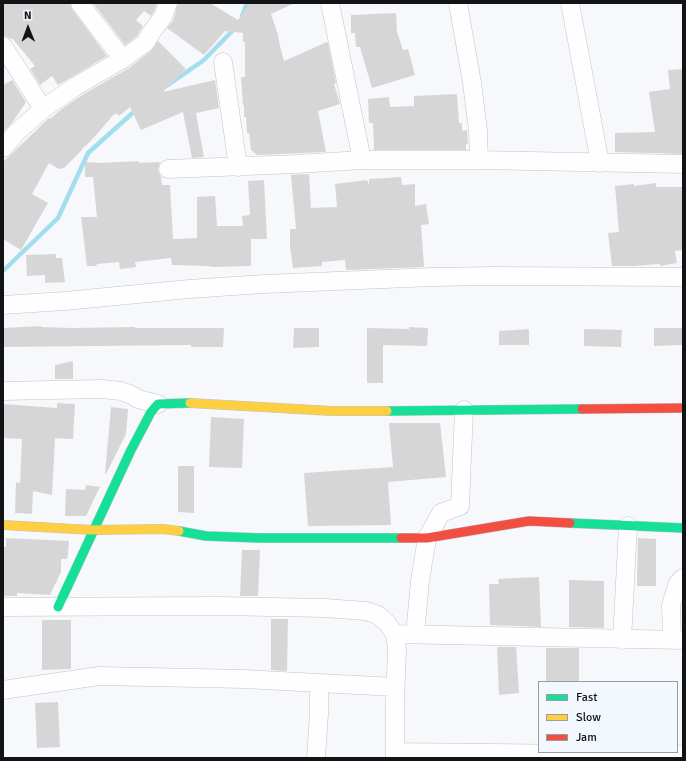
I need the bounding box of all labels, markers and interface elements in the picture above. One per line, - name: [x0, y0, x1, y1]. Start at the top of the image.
- north arrow: [8, 8, 48, 48]
- text: N: [24, 9, 32, 22]
- legend: [538, 681, 678, 753]
- text: Fast: [576, 690, 597, 705]
- text: Slow: [576, 710, 601, 725]
- text: Jam: [576, 730, 597, 745]

